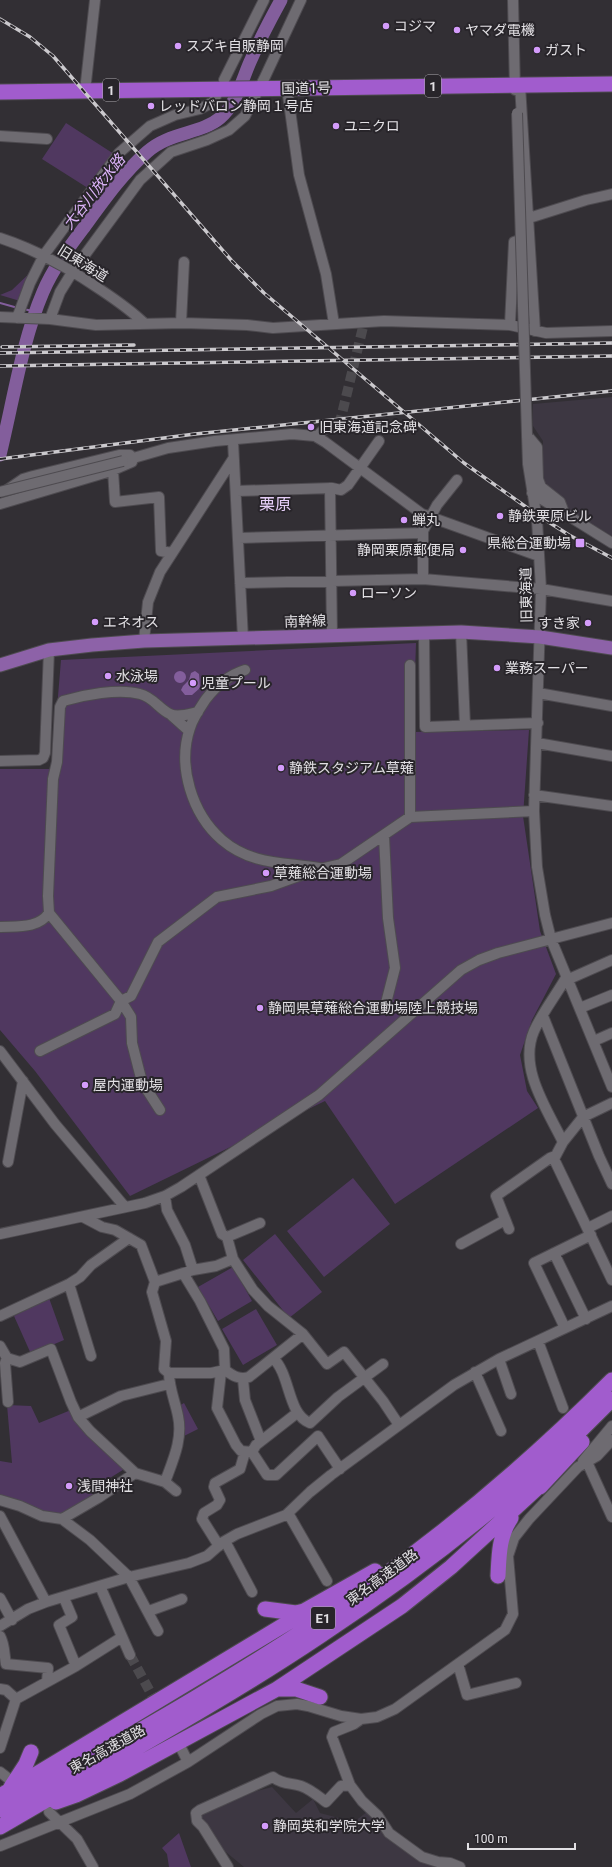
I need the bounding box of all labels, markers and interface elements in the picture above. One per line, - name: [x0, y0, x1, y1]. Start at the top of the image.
- place label: コジマ: [394, 18, 436, 34]
- marker: コジマ: [381, 21, 391, 31]
- place label: ヤマダ電機: [465, 22, 535, 38]
- marker: ヤマダ電機: [452, 25, 462, 35]
- place label: スズキ自販静岡: [186, 38, 284, 54]
- marker: スズキ自販静岡: [173, 41, 183, 51]
- place label: ガスト: [545, 42, 587, 58]
- marker: ガスト: [532, 45, 542, 55]
- road number: 1: [425, 75, 441, 97]
- road number: 1: [103, 79, 119, 101]
- street label: 国道1号: [281, 80, 331, 96]
- place label: レッドバロン静岡１号店: [159, 98, 313, 114]
- marker: レッドバロン静岡１号店: [146, 101, 156, 111]
- place label: ユニクロ: [344, 118, 400, 134]
- marker: ユニクロ: [331, 121, 341, 131]
- water label: 大谷川放水路: [59, 149, 130, 233]
- street label: 旧東海道: [55, 241, 111, 285]
- place label: 旧東海道記念碑: [319, 419, 417, 435]
- marker: 旧東海道記念碑: [306, 422, 316, 432]
- district label: 栗原: [259, 495, 291, 514]
- place label: 静鉄栗原ビル: [508, 508, 592, 524]
- marker: 静鉄栗原ビル: [495, 511, 505, 521]
- place label: 蝉丸: [412, 512, 440, 528]
- marker: 蝉丸: [399, 515, 409, 525]
- place label: 県総合運動場: [487, 535, 571, 551]
- marker: 県総合運動場: [574, 537, 586, 549]
- place label: 静岡栗原郵便局: [357, 542, 455, 558]
- marker: 静岡栗原郵便局: [458, 545, 468, 555]
- street label: 旧東海道: [518, 567, 534, 623]
- place label: ローソン: [361, 585, 417, 601]
- marker: ローソン: [348, 588, 358, 598]
- street label: 南幹線: [284, 612, 326, 630]
- place label: エネオス: [103, 614, 159, 630]
- place label: すき家: [538, 615, 580, 631]
- marker: エネオス: [90, 617, 100, 627]
- marker: すき家: [583, 618, 593, 628]
- place label: 業務スーパー: [505, 660, 589, 676]
- marker: 業務スーパー: [492, 663, 502, 673]
- place label: 水泳場: [116, 668, 158, 684]
- marker: 水泳場: [103, 671, 113, 681]
- place label: 児童プール: [201, 675, 271, 691]
- marker: 児童プール: [188, 678, 198, 688]
- place label: 静鉄スタジアム草薙: [289, 760, 414, 776]
- marker: 静鉄スタジアム草薙: [276, 763, 286, 773]
- place label: 草薙総合運動場: [274, 865, 372, 881]
- marker: 草薙総合運動場: [261, 868, 271, 878]
- place label: 静岡県草薙総合運動場陸上競技場: [268, 1000, 478, 1016]
- marker: 静岡県草薙総合運動場陸上競技場: [255, 1003, 265, 1013]
- place label: 屋内運動場: [93, 1077, 163, 1093]
- marker: 屋内運動場: [80, 1080, 90, 1090]
- place label: 浅間神社: [77, 1478, 133, 1494]
- marker: 浅間神社: [64, 1481, 74, 1491]
- street label: 東名高速道路: [343, 1546, 421, 1608]
- road number: E1: [311, 1607, 335, 1629]
- street label: 東名高速道路: [66, 1722, 148, 1776]
- place label: 静岡英和学院大学: [273, 1818, 385, 1834]
- marker: 静岡英和学院大学: [260, 1821, 270, 1831]
- scale bar: [468, 1825, 575, 1851]
- text: 100 m: [474, 1832, 508, 1846]

